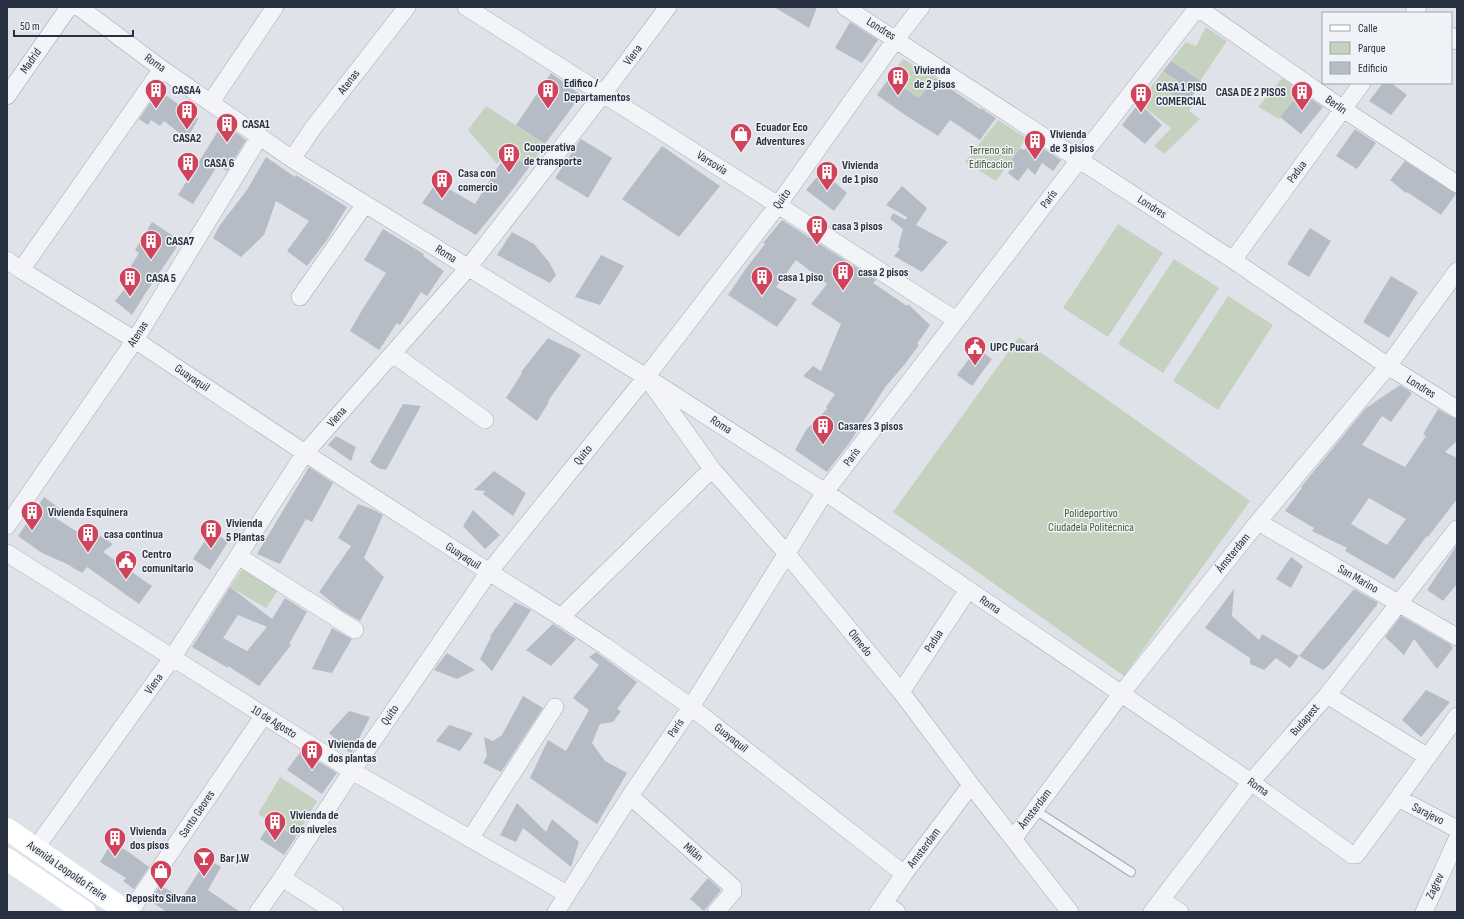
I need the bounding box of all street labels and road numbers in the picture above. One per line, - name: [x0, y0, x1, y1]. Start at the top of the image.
- street label: Londres: [864, 14, 898, 44]
- street label: Viena: [620, 41, 646, 68]
- street label: Madrid: [17, 45, 45, 77]
- street label: Roma: [141, 50, 169, 76]
- street label: Atenas: [334, 66, 363, 98]
- street label: Berlín: [1322, 92, 1350, 118]
- street label: Varsovia: [694, 148, 731, 178]
- street label: Padua: [1284, 158, 1310, 186]
- street label: Quito: [770, 186, 794, 212]
- street label: París: [1037, 187, 1061, 211]
- street label: Londres: [1135, 192, 1169, 222]
- street label: Roma: [432, 242, 460, 267]
- street label: Atenas: [124, 318, 152, 351]
- street label: Guayaquil: [172, 361, 212, 395]
- street label: Londres: [1404, 372, 1438, 402]
- street label: Viena: [324, 403, 350, 430]
- street label: Roma: [707, 413, 735, 438]
- street label: Quito: [570, 442, 596, 468]
- street label: París: [840, 445, 864, 469]
- street label: Ámsterdam: [1212, 530, 1254, 577]
- street label: Guayaquil: [443, 539, 483, 573]
- street label: San Marino: [1335, 561, 1381, 597]
- street label: Roma: [976, 592, 1004, 618]
- street label: Olmedo: [845, 626, 875, 660]
- street label: Padua: [921, 626, 947, 655]
- street label: Viena: [141, 670, 167, 697]
- street label: Budapest: [1287, 701, 1323, 739]
- street label: 10 de Agosto: [248, 702, 300, 742]
- street label: Quito: [378, 702, 402, 728]
- street label: París: [664, 716, 688, 740]
- street label: Guayaquil: [711, 720, 751, 756]
- street label: Roma: [1244, 774, 1272, 800]
- street label: Ámsterdam: [1014, 786, 1055, 833]
- street label: Santo Geores: [176, 788, 218, 840]
- street label: Sarajevo: [1409, 800, 1447, 828]
- street label: Amsterdam: [903, 825, 944, 872]
- street label: Avenida Leopoldo Freire: [23, 837, 110, 904]
- street label: Milán: [680, 839, 706, 865]
- street label: Zagrev: [1423, 870, 1448, 901]

